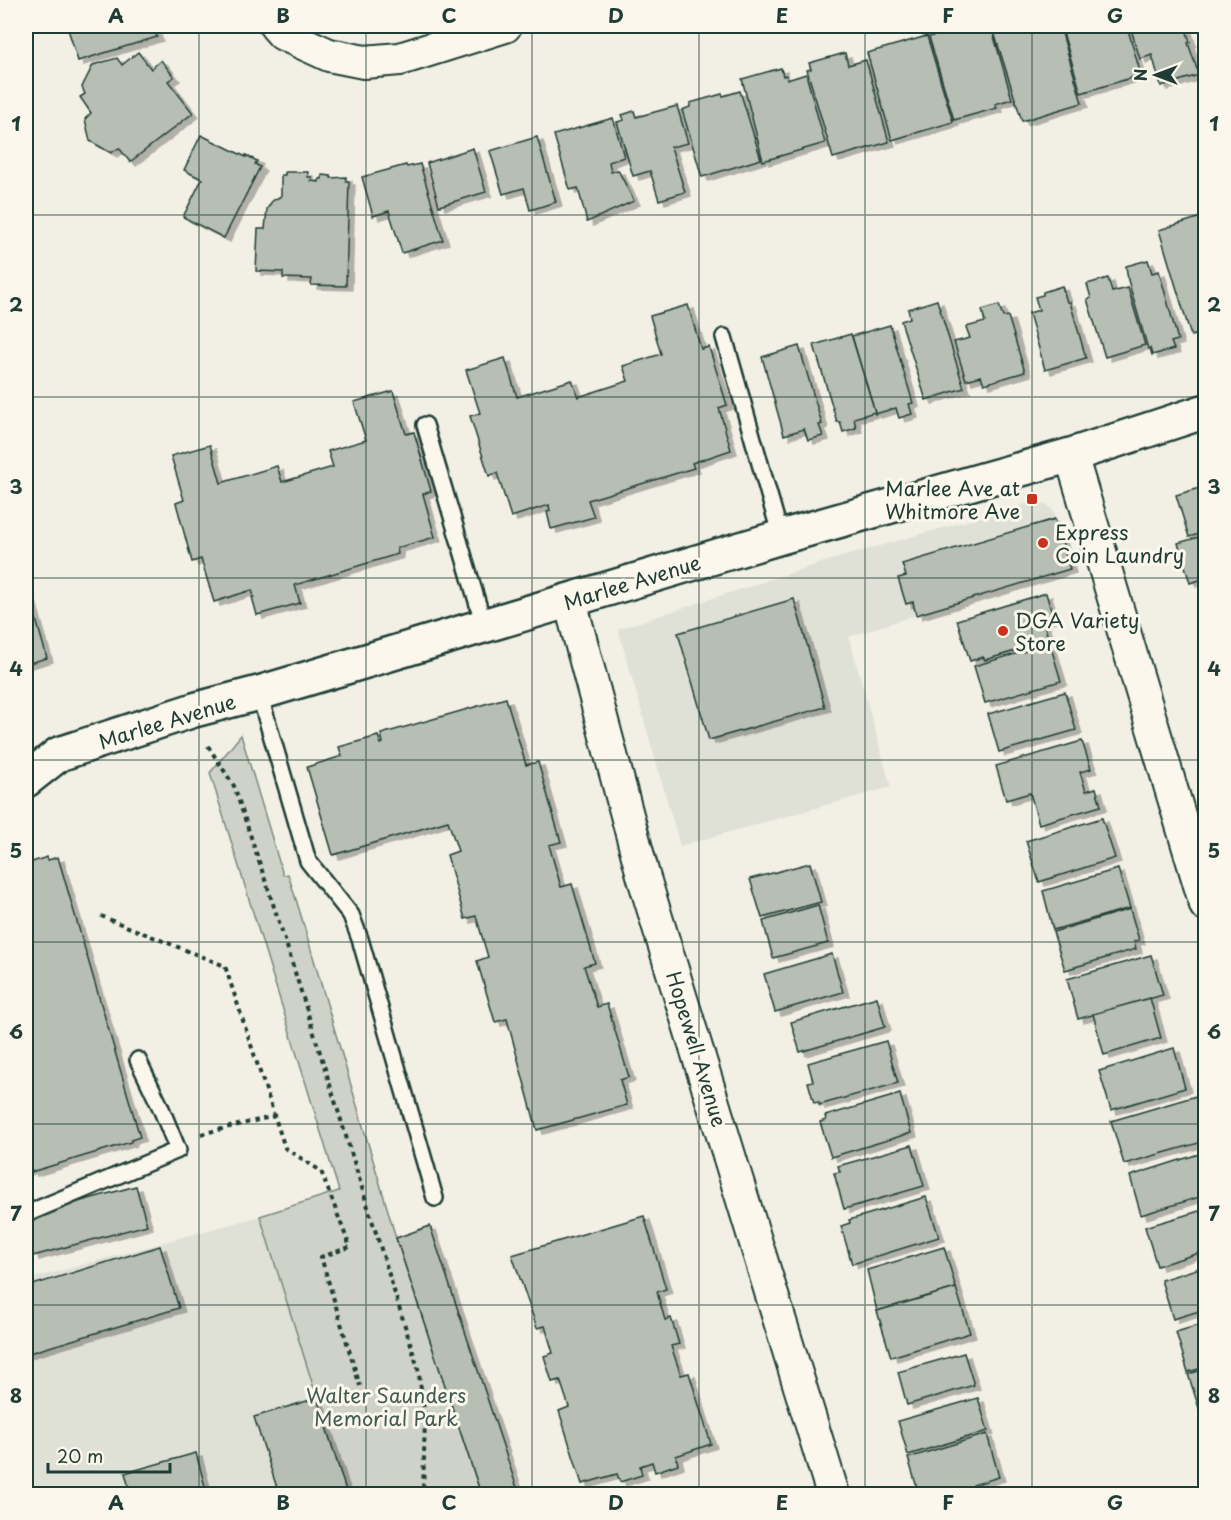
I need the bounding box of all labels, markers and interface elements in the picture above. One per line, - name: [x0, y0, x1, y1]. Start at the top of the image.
- text: A: [108, 0, 124, 30]
- text: B: [276, 0, 290, 30]
- text: C: [441, 0, 457, 30]
- text: D: [608, 0, 624, 30]
- text: E: [776, 0, 788, 30]
- text: F: [942, 0, 954, 30]
- text: G: [1107, 0, 1123, 30]
- north arrow: [1126, 45, 1186, 105]
- text: N: [1128, 69, 1152, 81]
- text: 1: [11, 108, 21, 138]
- text: 1: [1209, 108, 1219, 138]
- text: 2: [9, 289, 23, 319]
- text: 2: [1207, 289, 1221, 319]
- text: 3: [9, 471, 23, 501]
- text: 3: [1207, 471, 1221, 501]
- place label: Marlee Ave at Whitmore Ave: [885, 473, 1020, 526]
- marker: Marlee Ave at Whitmore Ave: [1025, 492, 1039, 506]
- place label: Express Coin Laundry: [1055, 517, 1184, 570]
- marker: Express Coin Laundry: [1036, 536, 1050, 550]
- street label: Marlee Avenue: [560, 547, 704, 617]
- place label: DGA Variety Store: [1015, 605, 1139, 658]
- marker: DGA Variety Store: [996, 624, 1010, 638]
- text: 4: [9, 653, 23, 683]
- text: 4: [1207, 653, 1221, 683]
- street label: Marlee Avenue: [95, 686, 239, 756]
- text: 5: [10, 835, 22, 865]
- text: 5: [1208, 835, 1220, 865]
- street label: Hopewell Avenue: [659, 968, 735, 1130]
- text: 6: [9, 1016, 23, 1046]
- text: 6: [1207, 1016, 1221, 1046]
- text: 7: [10, 1198, 22, 1228]
- text: 7: [1208, 1198, 1220, 1228]
- text: 8: [10, 1380, 22, 1410]
- park label: Walter Saunders Memorial Park: [306, 1380, 466, 1433]
- text: 8: [1208, 1380, 1220, 1410]
- scale bar: [48, 1436, 170, 1474]
- text: 20 m: [57, 1442, 103, 1469]
- text: A: [108, 1487, 124, 1517]
- text: B: [276, 1487, 290, 1517]
- text: C: [441, 1487, 457, 1517]
- text: D: [608, 1487, 624, 1517]
- text: E: [776, 1487, 788, 1517]
- text: F: [942, 1487, 954, 1517]
- text: G: [1107, 1487, 1123, 1517]

